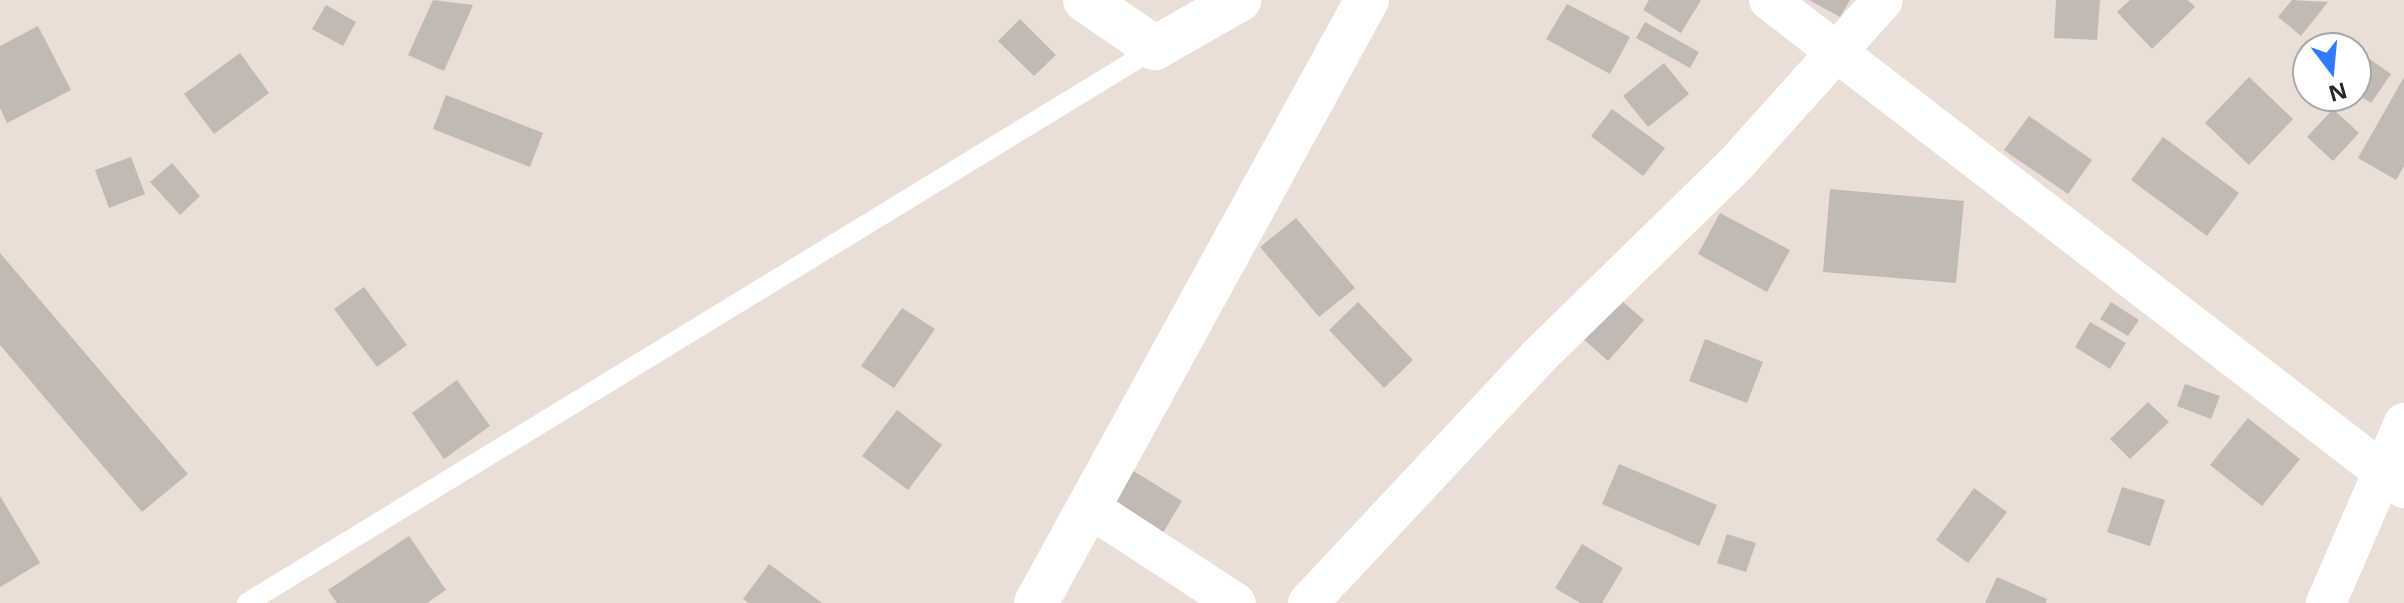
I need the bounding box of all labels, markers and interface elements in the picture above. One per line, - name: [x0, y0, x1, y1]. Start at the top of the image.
- north arrow: [2292, 32, 2372, 112]
- text: N: [2325, 76, 2351, 110]

